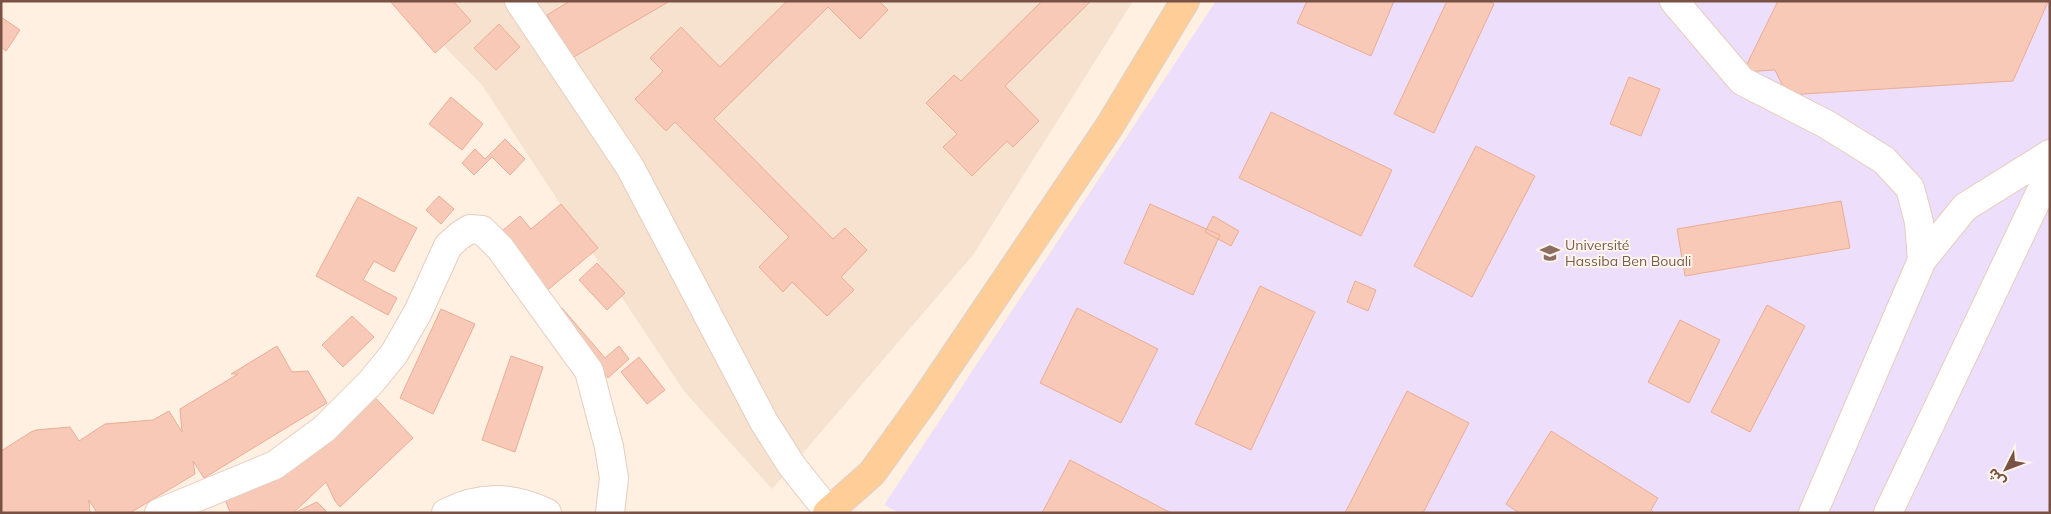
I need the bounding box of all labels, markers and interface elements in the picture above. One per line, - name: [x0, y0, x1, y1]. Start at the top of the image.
- place label: Université Hassiba Ben Bouali: [1565, 236, 1691, 270]
- school or university icon: Université Hassiba Ben Bouali: [1539, 242, 1561, 264]
- north arrow: [1981, 444, 2031, 494]
- text: ش: [1983, 465, 2009, 491]

